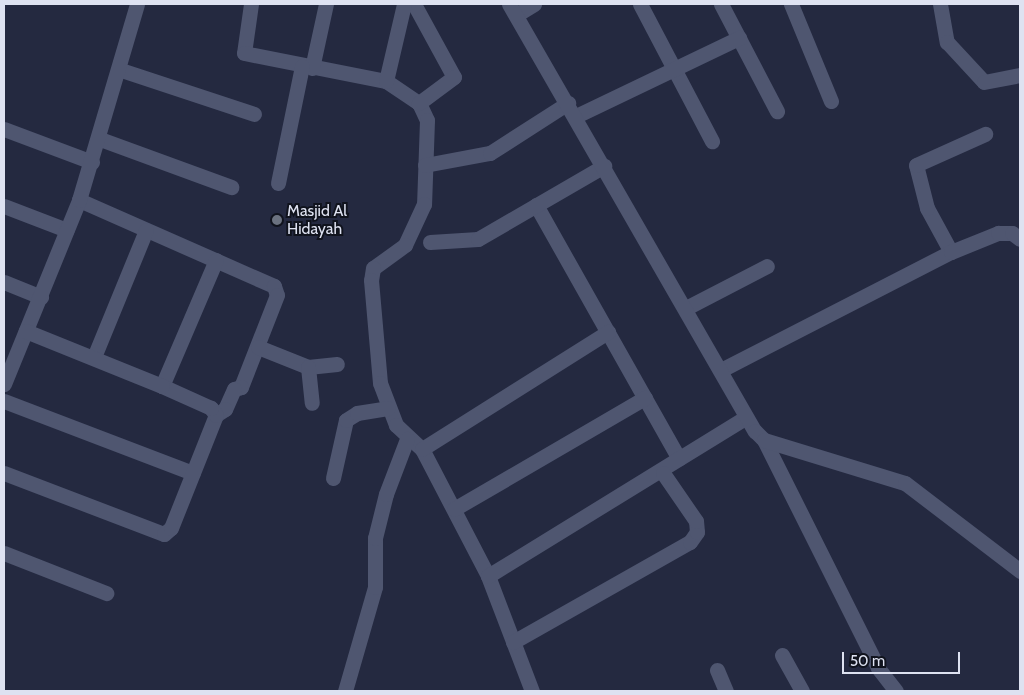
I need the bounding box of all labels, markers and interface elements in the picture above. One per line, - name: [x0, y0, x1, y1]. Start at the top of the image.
- place label: Masjid Al Hidayah: [287, 201, 347, 239]
- marker: Masjid Al Hidayah: [271, 214, 283, 226]
- scale bar: [844, 642, 962, 674]
- text: 50 m: [850, 652, 885, 670]

